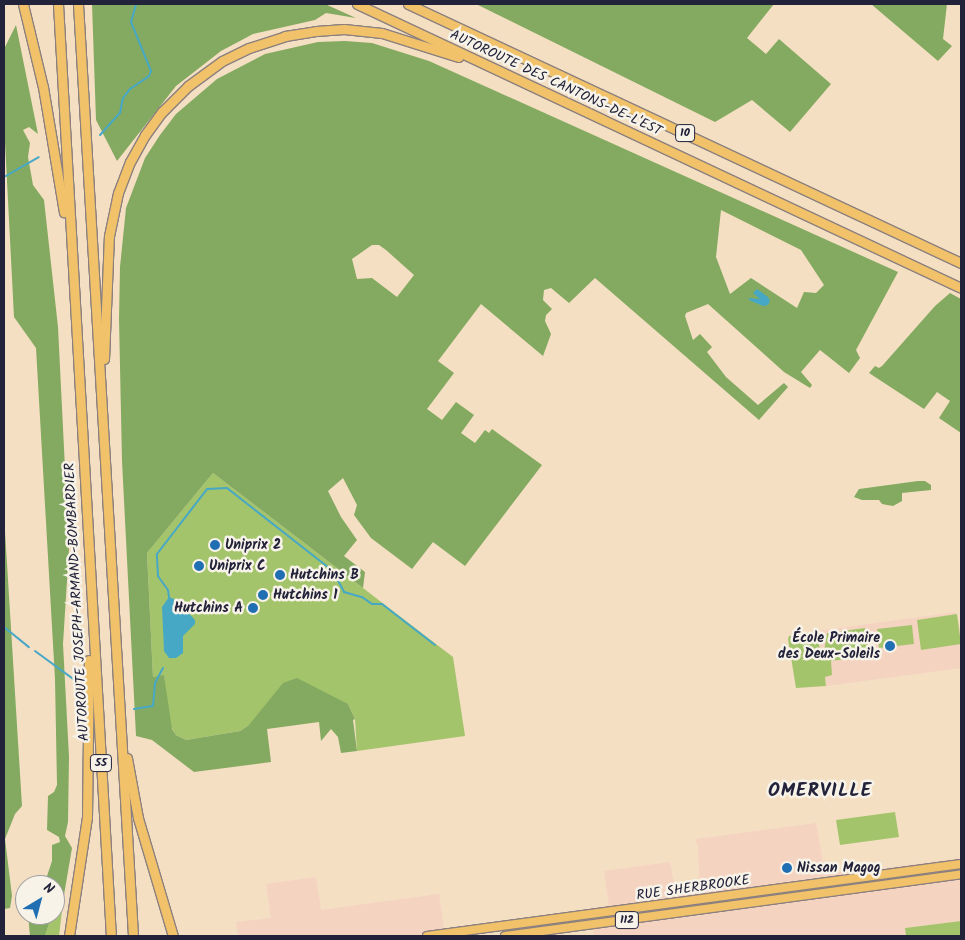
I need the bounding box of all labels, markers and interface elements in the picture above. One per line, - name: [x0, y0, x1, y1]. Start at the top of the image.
- street label: AUTOROUTE DES CANTONS-DE-L'EST: [447, 26, 665, 140]
- road number: 10: [675, 124, 695, 142]
- street label: AUTOROUTE JOSEPH-ARMAND-BOMBARDIER: [61, 462, 93, 742]
- place label: Uniprix 2: [225, 537, 281, 553]
- marker: Uniprix 2: [209, 539, 221, 551]
- place label: Uniprix C: [209, 558, 266, 574]
- marker: Uniprix C: [193, 560, 205, 572]
- place label: Hutchins B: [290, 567, 359, 583]
- marker: Hutchins B: [274, 569, 286, 581]
- place label: Hutchins 1: [273, 587, 338, 603]
- marker: Hutchins 1: [257, 589, 269, 601]
- place label: Hutchins A: [174, 600, 243, 616]
- marker: Hutchins A: [247, 602, 259, 614]
- place label: École Primaire des Deux-Soleils: [778, 630, 880, 662]
- marker: École Primaire des Deux-Soleils: [884, 640, 896, 652]
- road number: 55: [90, 754, 112, 772]
- district label: OMERVILLE: [767, 781, 873, 803]
- place label: Nissan Magog: [797, 860, 880, 876]
- marker: Nissan Magog: [781, 862, 793, 874]
- street label: RUE SHERBROOKE: [635, 872, 751, 904]
- north arrow: [15, 875, 65, 925]
- text: N: [38, 877, 59, 900]
- road number: 112: [614, 910, 640, 930]

